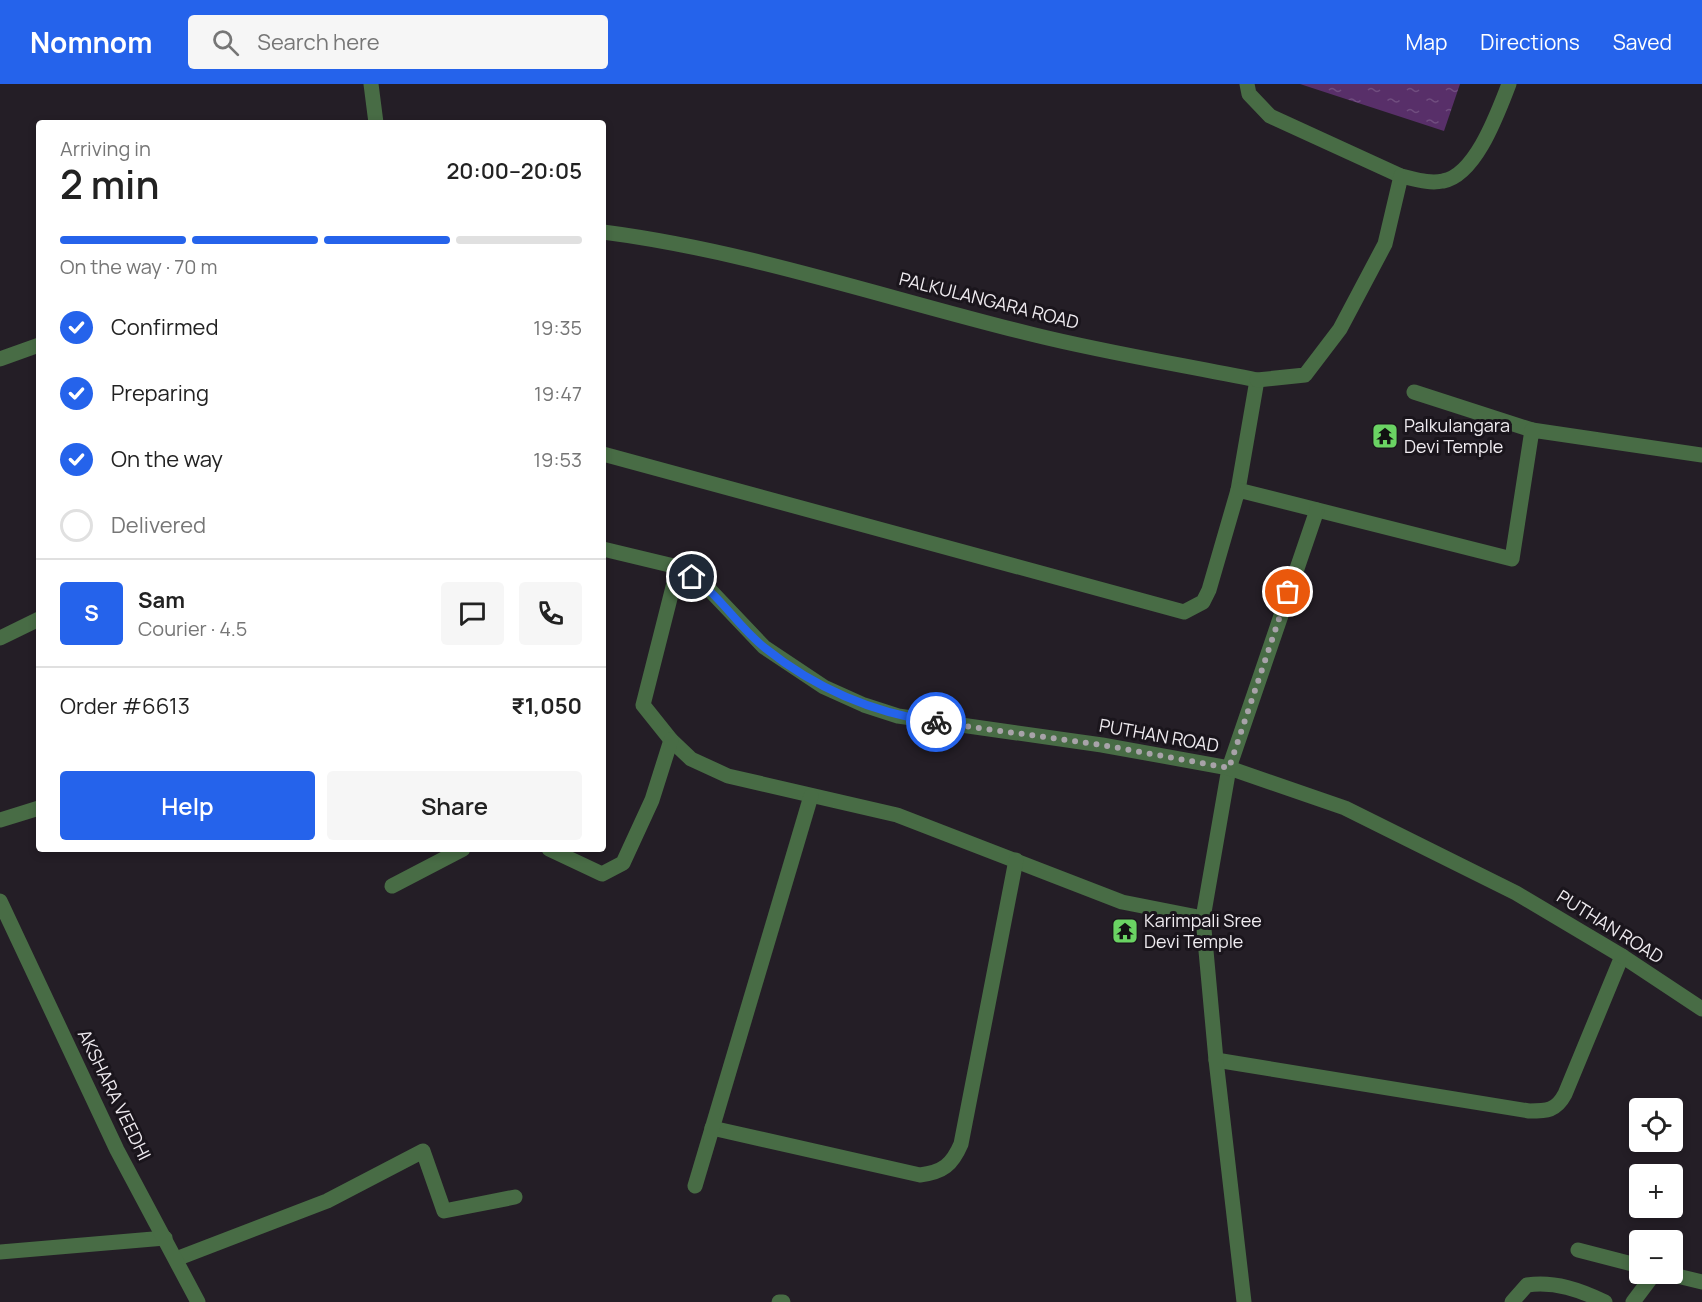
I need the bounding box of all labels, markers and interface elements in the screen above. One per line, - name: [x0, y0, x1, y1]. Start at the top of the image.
- search box: [188, 15, 608, 69]
- text: Nomnom: [30, 23, 152, 61]
- icon: search: [209, 26, 242, 59]
- text: Search here: [257, 27, 380, 57]
- text: Map: [1406, 28, 1447, 56]
- text: Directions: [1480, 28, 1580, 56]
- text: Saved: [1613, 28, 1672, 56]
- text: Arriving in: [60, 135, 151, 162]
- text: 20:00–20:05: [446, 156, 582, 186]
- text: 2 min: [60, 157, 159, 211]
- text: On the way · 70 m: [60, 253, 217, 280]
- street label: PALKULANGARA ROAD: [897, 266, 1082, 334]
- icon: check: [60, 311, 93, 344]
- text: Confirmed: [111, 312, 219, 342]
- text: 19:35: [533, 314, 582, 341]
- icon: check: [60, 377, 93, 410]
- text: Preparing: [111, 378, 209, 408]
- text: 19:47: [534, 380, 582, 407]
- place label: Palkulangara Devi Temple: [1404, 413, 1510, 458]
- temple icon: Palkulangara Devi Temple: [1370, 421, 1400, 451]
- icon: check: [60, 443, 93, 476]
- text: On the way: [111, 444, 223, 474]
- text: 19:53: [533, 446, 582, 473]
- text: Delivered: [111, 510, 206, 540]
- pin: [666, 551, 717, 602]
- icon: home: [675, 560, 708, 593]
- pin: [1262, 566, 1313, 617]
- icon: bag: [1271, 575, 1304, 608]
- button: chat: [441, 582, 504, 645]
- button: phone: [519, 582, 582, 645]
- text: Sam: [138, 585, 185, 615]
- text: S: [84, 598, 99, 628]
- text: Courier · 4.5: [138, 615, 247, 642]
- text: Order #6613: [60, 691, 190, 721]
- text: ₹1,050: [511, 691, 582, 721]
- courier: [906, 692, 966, 752]
- icon: bike: [920, 706, 953, 739]
- street label: PUTHAN ROAD: [1097, 713, 1221, 757]
- button: Help: [60, 771, 315, 840]
- button: Share: [327, 771, 582, 840]
- street label: PUTHAN ROAD: [1553, 884, 1668, 968]
- place label: Karimpali Sree Devi Temple: [1144, 908, 1262, 953]
- temple icon: Karimpali Sree Devi Temple: [1110, 916, 1140, 946]
- street label: AKSHARA VEEDHI: [73, 1025, 157, 1164]
- map controls: [1629, 1098, 1683, 1284]
- button: locate: [1629, 1098, 1683, 1152]
- button: +: [1629, 1164, 1683, 1218]
- button: −: [1629, 1230, 1683, 1284]

